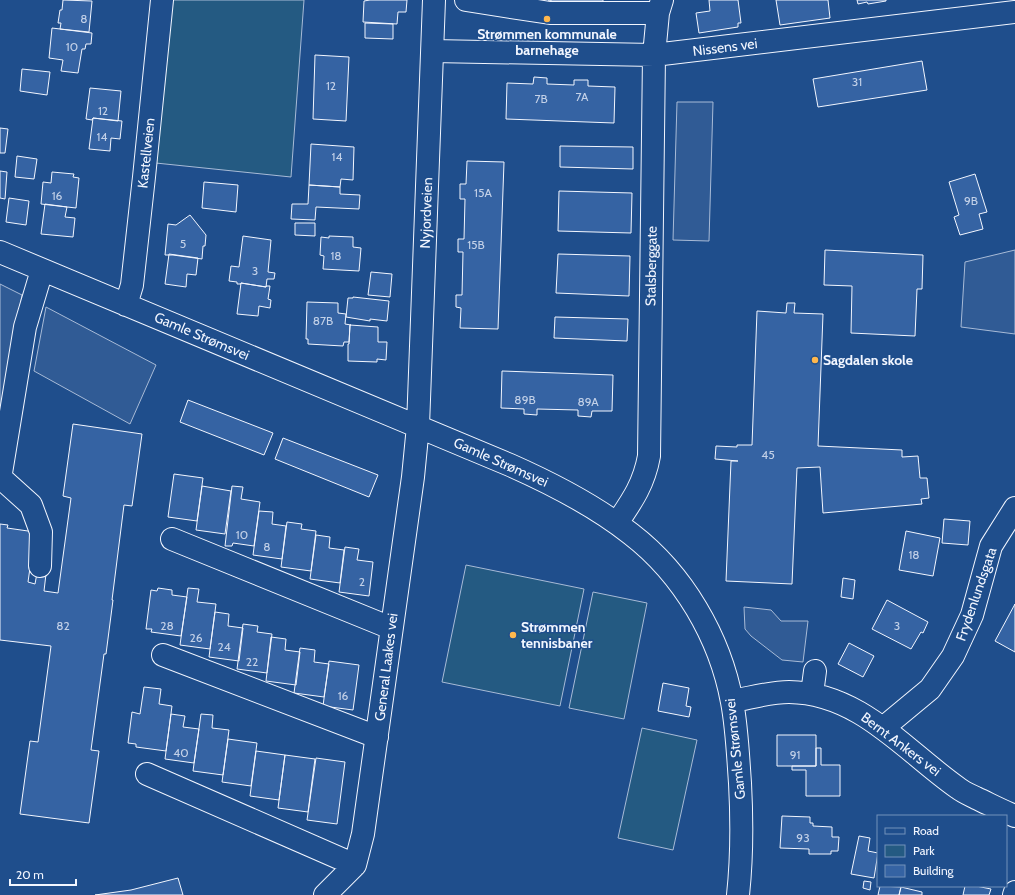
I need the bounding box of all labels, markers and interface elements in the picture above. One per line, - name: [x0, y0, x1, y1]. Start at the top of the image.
- house number: 8: [80, 11, 88, 26]
- marker: Strømmen kommunale barnehage: [542, 14, 552, 24]
- place label: Strømmen kommunale barnehage: [477, 25, 617, 59]
- street label: Nissens vei: [692, 34, 758, 60]
- house number: 10: [66, 39, 78, 54]
- house number: 31: [852, 74, 862, 89]
- house number: 12: [326, 78, 336, 93]
- house number: 7A: [576, 89, 589, 104]
- house number: 7B: [534, 91, 548, 106]
- house number: 12: [98, 103, 108, 118]
- street label: Kastellveien: [133, 117, 159, 189]
- house number: 14: [97, 129, 107, 144]
- house number: 14: [332, 149, 342, 164]
- street label: Nyjordveien: [416, 177, 436, 249]
- house number: 15A: [474, 185, 493, 200]
- house number: 16: [52, 188, 63, 203]
- house number: 9B: [964, 193, 978, 208]
- street label: Stalsberggate: [641, 226, 661, 306]
- house number: 5: [180, 236, 186, 251]
- house number: 15B: [467, 237, 485, 252]
- house number: 18: [330, 248, 342, 263]
- house number: 3: [252, 263, 258, 278]
- street label: Gamle Strømsvei: [152, 308, 252, 364]
- house number: 87B: [313, 313, 333, 328]
- place label: Sagdalen skole: [823, 351, 913, 369]
- marker: Sagdalen skole: [810, 355, 820, 365]
- house number: 89B: [514, 392, 536, 407]
- house number: 89A: [577, 394, 599, 409]
- street label: Gamle Strømsvei: [451, 433, 551, 491]
- house number: 45: [761, 447, 775, 462]
- house number: 10: [236, 527, 248, 542]
- house number: 8: [263, 539, 271, 554]
- street label: Frydenlundsgata: [952, 545, 1001, 643]
- house number: 18: [908, 547, 920, 562]
- house number: 2: [359, 574, 365, 589]
- street label: General Laakes vei: [370, 612, 402, 722]
- house number: 82: [56, 618, 70, 633]
- house number: 28: [160, 618, 174, 633]
- place label: Strømmen tennisbaner: [521, 618, 593, 652]
- house number: 3: [894, 618, 900, 633]
- house number: 26: [189, 630, 203, 645]
- marker: Strømmen tennisbaner: [508, 630, 518, 640]
- house number: 24: [217, 639, 231, 654]
- house number: 22: [246, 654, 258, 669]
- house number: 16: [338, 688, 349, 703]
- street label: Gamle Strømsvei: [721, 698, 749, 800]
- street label: Bernt Ankers vei: [857, 708, 945, 780]
- house number: 40: [173, 745, 189, 760]
- house number: 91: [790, 747, 800, 762]
- legend: [877, 815, 1007, 887]
- text: Road: [913, 823, 939, 838]
- house number: 93: [796, 830, 810, 845]
- text: Park: [913, 843, 935, 858]
- scale bar: [10, 861, 76, 887]
- text: Building: [913, 863, 955, 878]
- text: 20 m: [16, 867, 44, 882]

